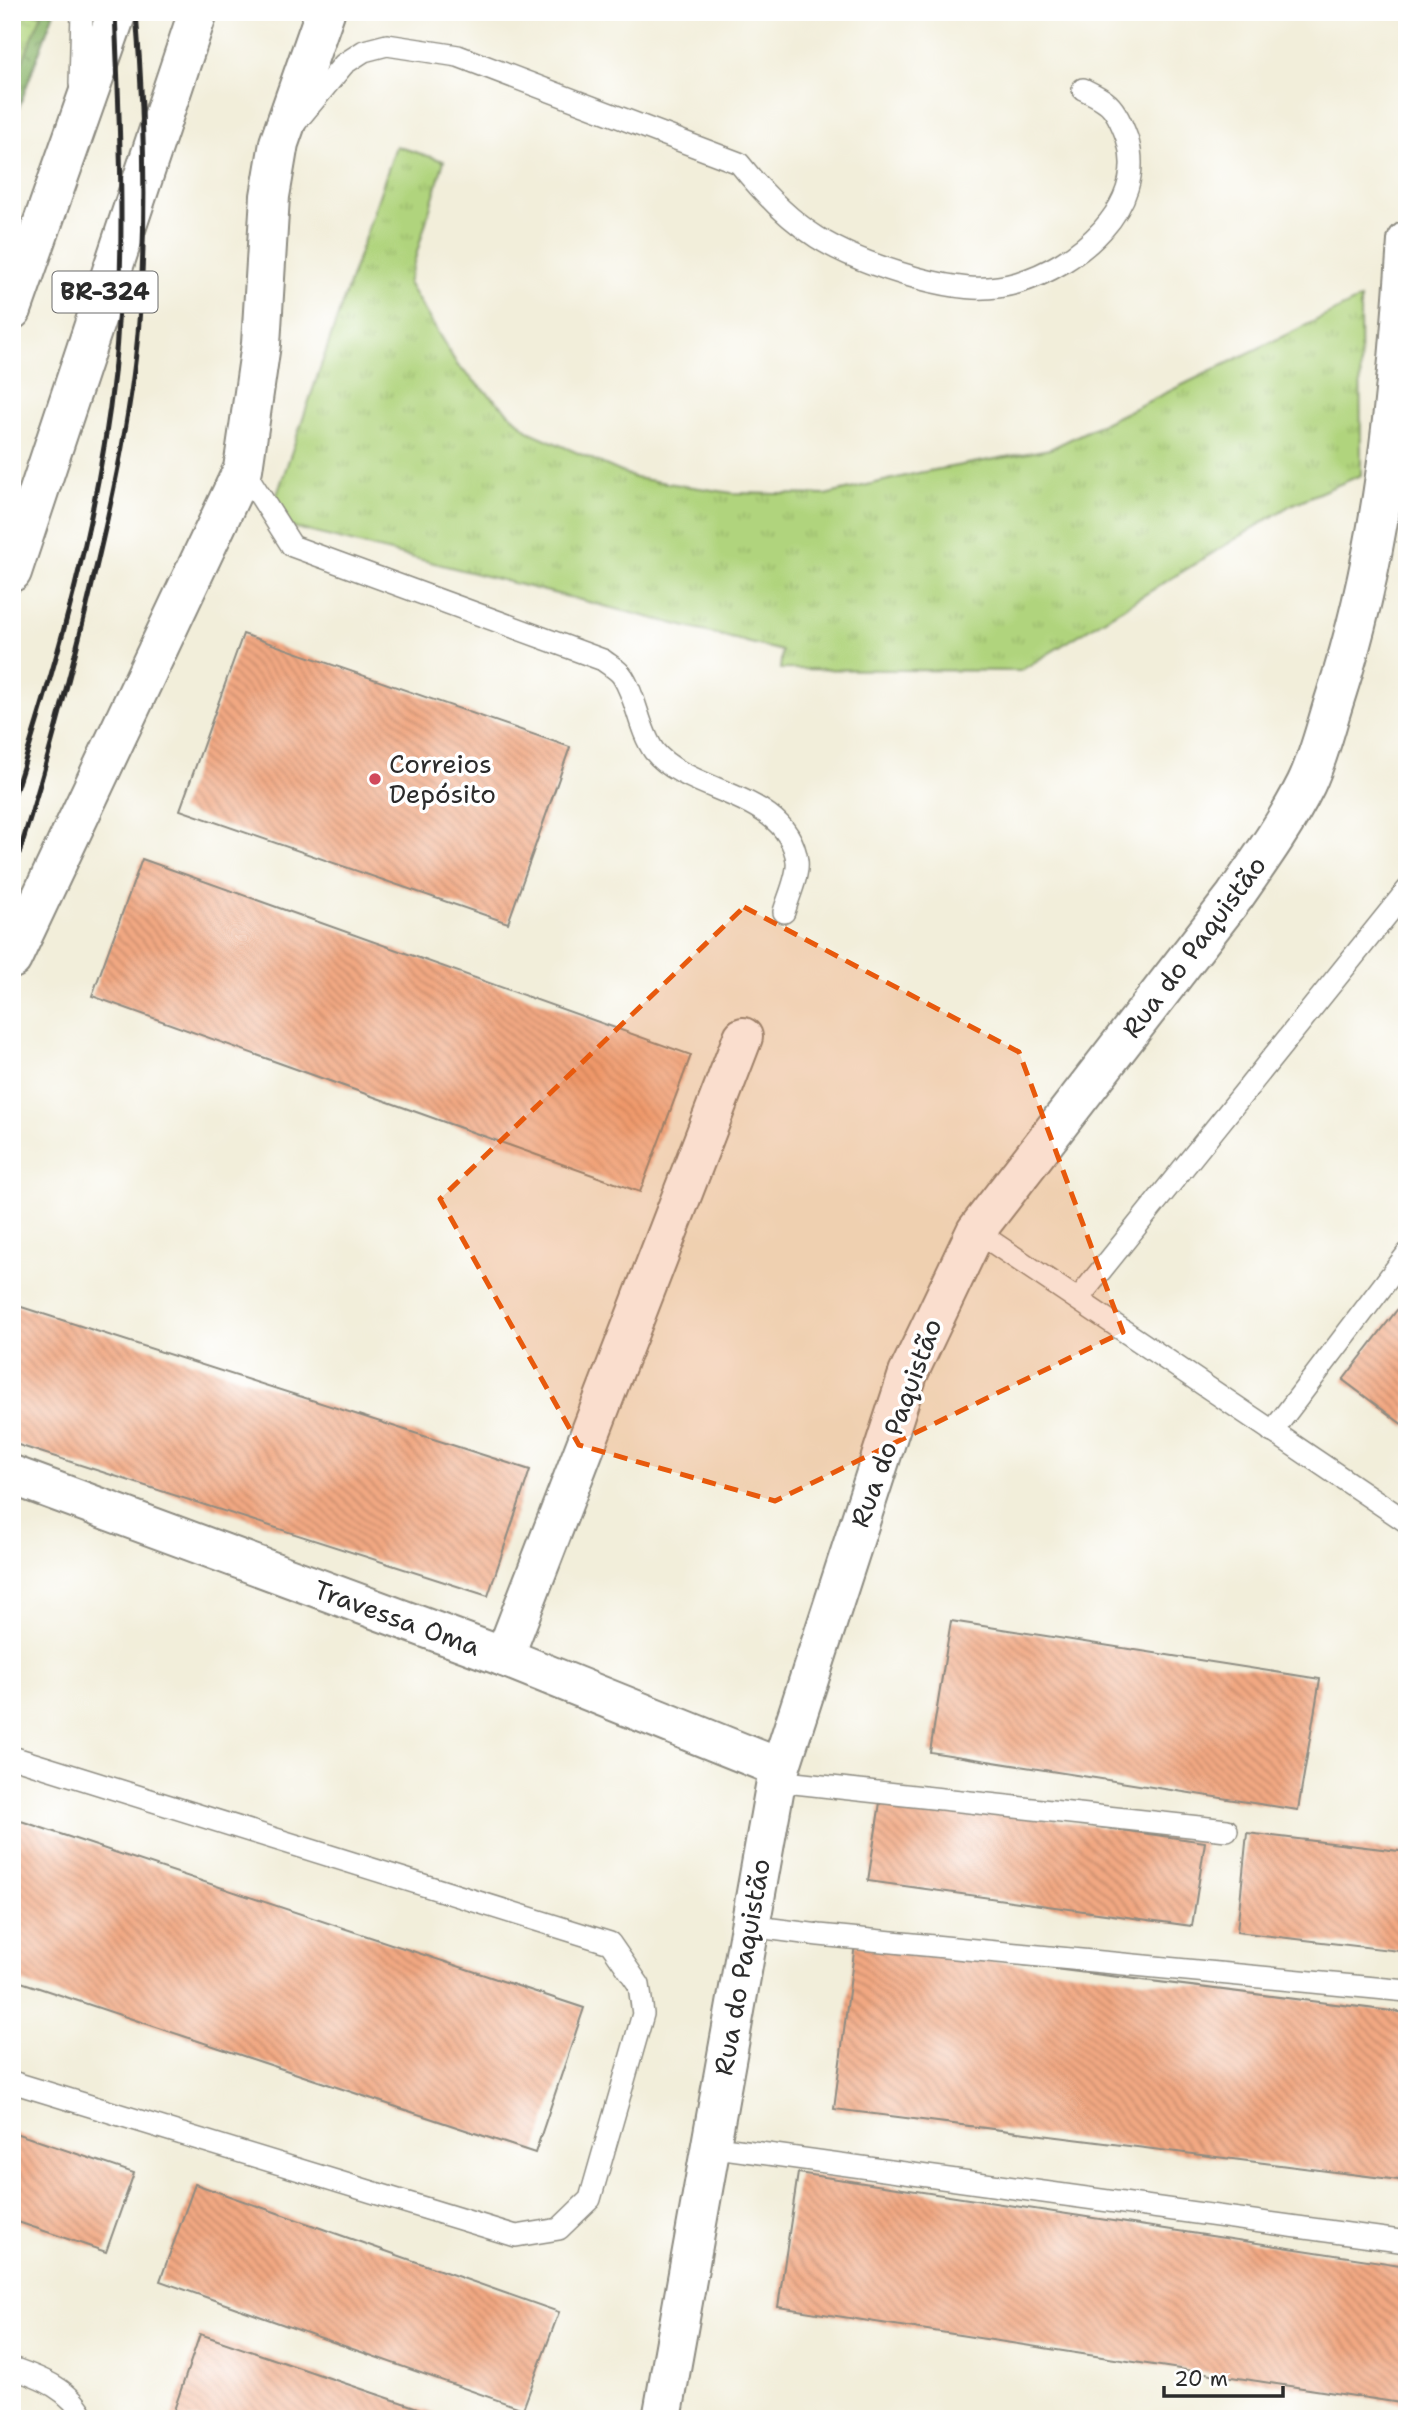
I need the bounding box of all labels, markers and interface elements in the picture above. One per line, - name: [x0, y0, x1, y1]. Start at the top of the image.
- road number: BR-324: [52, 272, 158, 312]
- place label: Correios Depósito: [389, 746, 496, 811]
- marker: Correios Depósito: [367, 771, 383, 787]
- street label: Rua do Paquistão: [1114, 849, 1274, 1045]
- street label: Rua do Paquistão: [842, 1314, 950, 1532]
- street label: Travessa Oma: [309, 1571, 485, 1664]
- street label: Rua do Paquistão: [705, 1856, 778, 2078]
- scale bar: [1164, 2354, 1282, 2398]
- text: 20 m: [1174, 2365, 1228, 2393]

